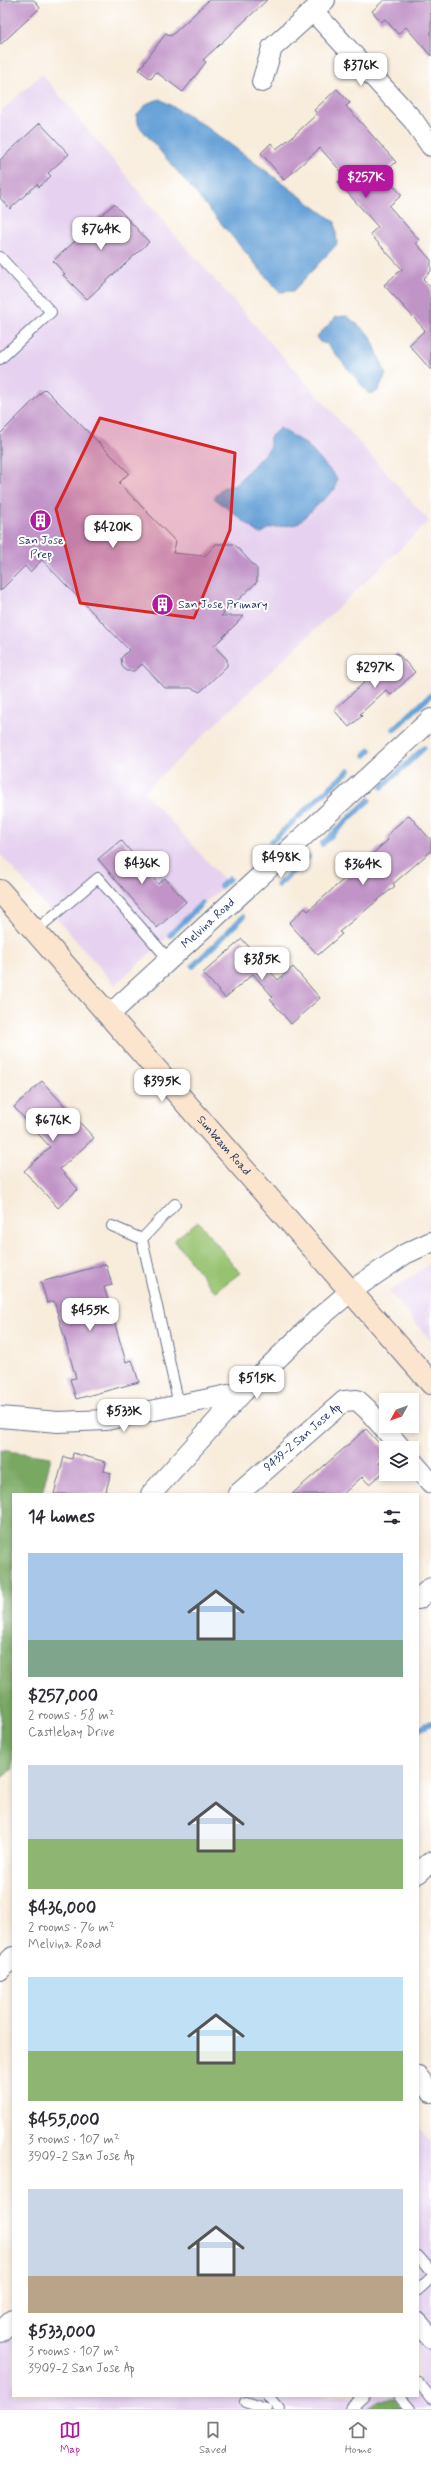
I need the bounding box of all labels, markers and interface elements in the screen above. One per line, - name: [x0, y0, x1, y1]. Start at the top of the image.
- pin: $376K: [333, 53, 389, 87]
- text: $376K: [343, 57, 379, 74]
- pin: $257K: [338, 165, 394, 199]
- text: $257K: [347, 169, 385, 186]
- pin: $764K: [73, 217, 129, 251]
- text: $764K: [81, 221, 121, 238]
- building icon: San Jose Prep: [28, 507, 54, 533]
- pin: $420K: [85, 515, 141, 549]
- text: $420K: [93, 519, 133, 536]
- place label: San Jose Prep: [18, 533, 64, 563]
- building icon: San Jose Primary: [150, 592, 176, 618]
- place label: San Jose Primary: [178, 597, 268, 613]
- pin: $297K: [347, 655, 403, 689]
- text: $297K: [356, 659, 394, 676]
- pin: $498K: [253, 845, 309, 879]
- text: $498K: [261, 849, 301, 866]
- pin: $436K: [114, 851, 170, 885]
- pin: $364K: [335, 852, 391, 886]
- text: $436K: [124, 855, 160, 872]
- text: $364K: [344, 856, 382, 873]
- street label: Melvina Road: [178, 895, 239, 952]
- pin: $385K: [234, 947, 290, 981]
- text: $385K: [243, 951, 281, 968]
- pin: $395K: [134, 1069, 190, 1103]
- text: $395K: [143, 1073, 181, 1090]
- pin: $676K: [25, 1108, 81, 1142]
- text: $676K: [35, 1112, 71, 1129]
- street label: Sunbeam Road: [193, 1113, 254, 1179]
- pin: $455K: [62, 1298, 118, 1332]
- text: $455K: [71, 1302, 109, 1319]
- pin: $515K: [229, 1366, 285, 1400]
- text: $515K: [238, 1370, 276, 1387]
- north arrow: [379, 1393, 419, 1433]
- map controls: [379, 1393, 419, 1481]
- pin: $533K: [96, 1399, 152, 1433]
- street label: 9439-2 San Jose Ap: [261, 1399, 344, 1475]
- text: $533K: [106, 1403, 142, 1420]
- button: layers: [379, 1441, 419, 1481]
- text: 14 homes: [28, 1506, 95, 1528]
- icon: filters: [381, 1506, 403, 1528]
- icon: home: [180, 1579, 252, 1651]
- text: $257,000: [28, 1685, 98, 1707]
- text: 2 rooms · 58 m²: [28, 1707, 115, 1724]
- text: Castlebay Drive: [28, 1724, 115, 1741]
- icon: home: [180, 1791, 252, 1863]
- text: $436,000: [28, 1897, 96, 1919]
- text: 2 rooms · 76 m²: [28, 1919, 115, 1936]
- text: Melvina Road: [28, 1936, 101, 1953]
- icon: home: [180, 2003, 252, 2075]
- text: $455,000: [28, 2109, 100, 2131]
- text: 3 rooms · 107 m²: [28, 2131, 120, 2148]
- text: 3909-2 San Jose Ap: [28, 2148, 135, 2165]
- icon: home: [180, 2215, 252, 2287]
- text: $533,000: [28, 2321, 95, 2343]
- text: 3 rooms · 107 m²: [28, 2343, 120, 2360]
- text: 3909-2 San Jose Ap: [28, 2360, 135, 2377]
- tab: Map: [59, 2419, 81, 2457]
- tab: Saved: [199, 2419, 227, 2457]
- tab: Home: [345, 2419, 372, 2457]

